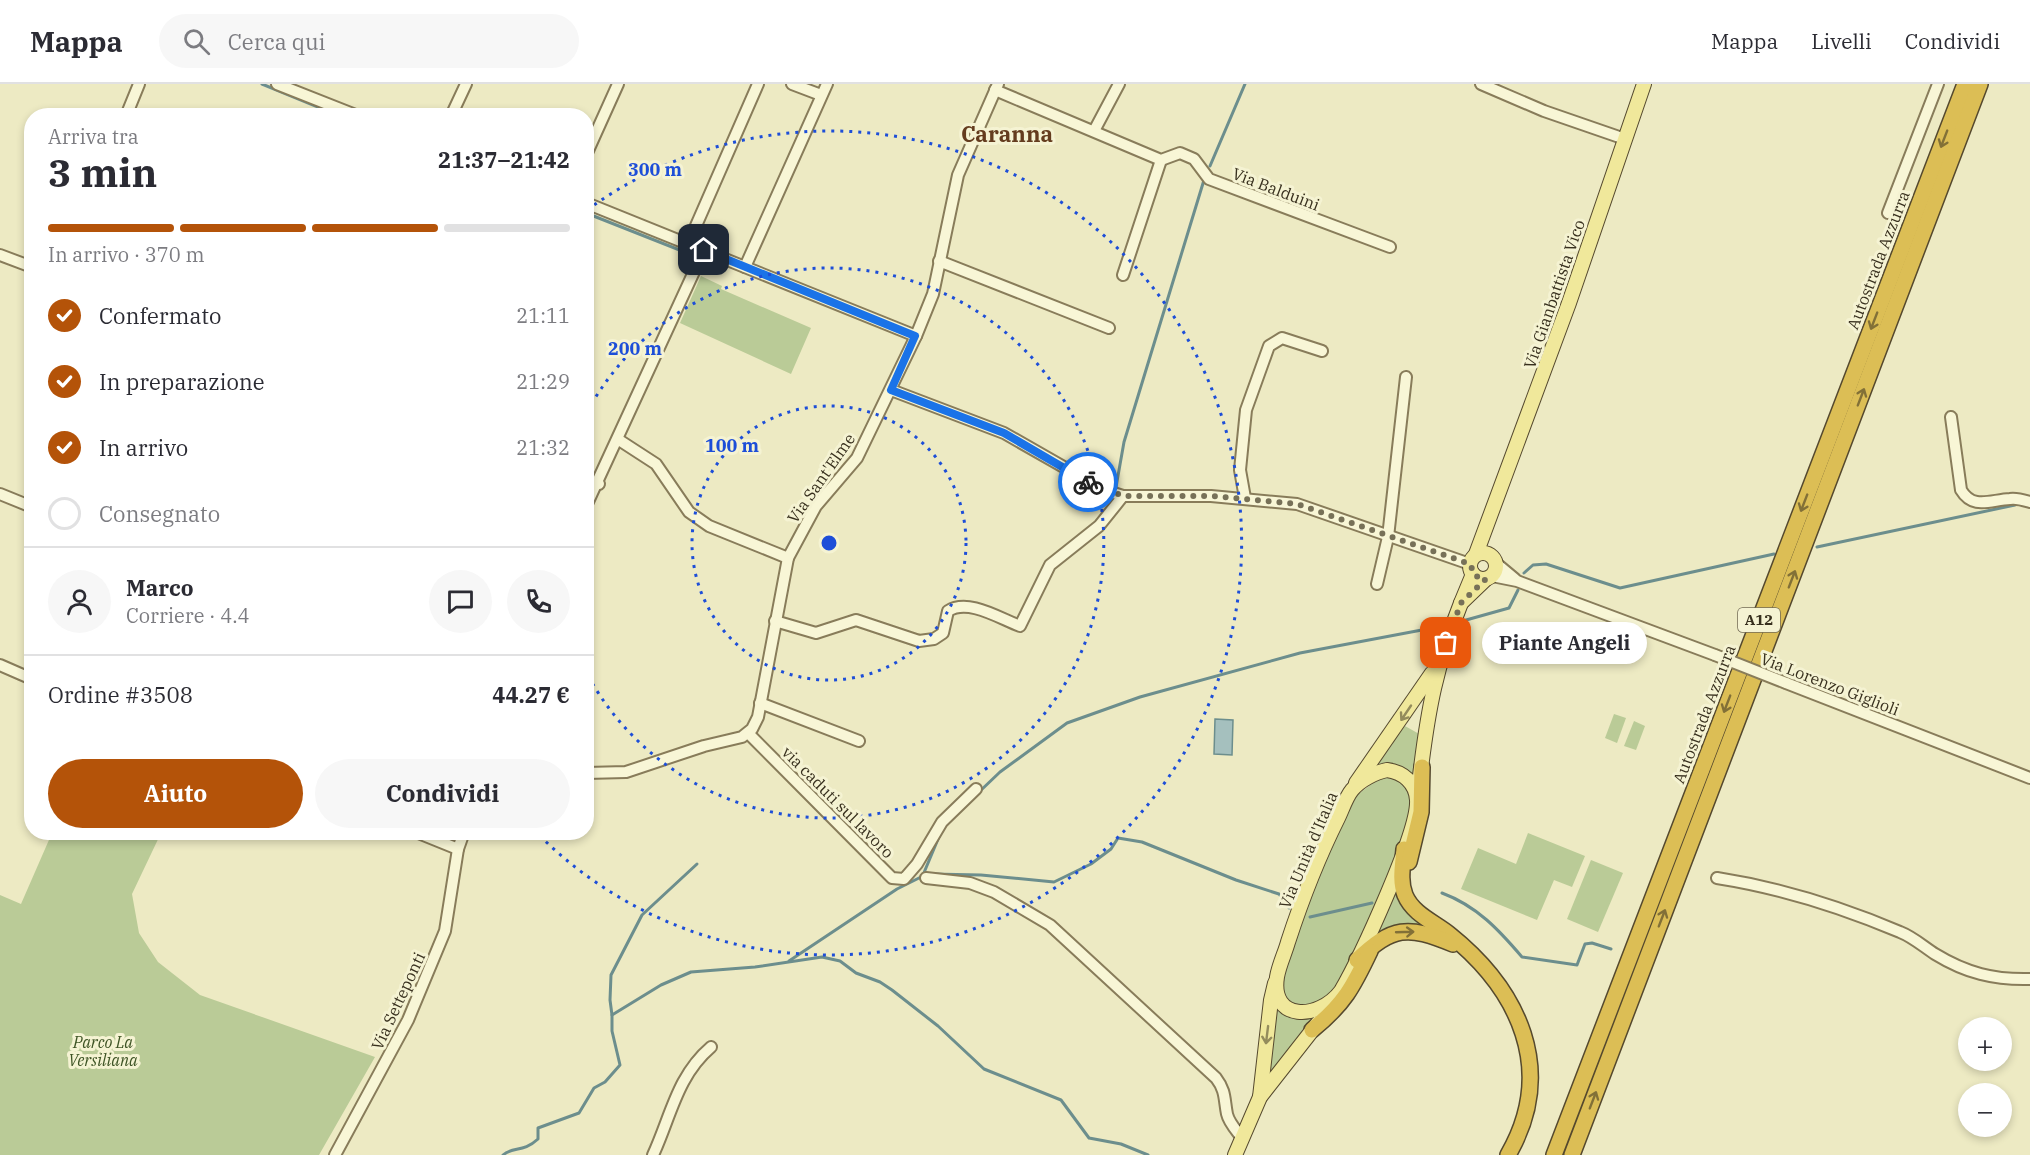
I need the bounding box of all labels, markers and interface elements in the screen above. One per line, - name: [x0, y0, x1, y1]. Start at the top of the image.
- search box: [159, 14, 579, 68]
- text: Mappa: [30, 23, 123, 60]
- icon: search: [180, 25, 213, 58]
- text: Cerca qui: [228, 27, 326, 56]
- text: Mappa: [1711, 27, 1778, 55]
- text: Livelli: [1811, 27, 1872, 55]
- text: Condividi: [1905, 27, 2000, 55]
- district label: Caranna: [961, 119, 1053, 148]
- text: Arriva tra: [48, 123, 139, 150]
- one-way arrow: [1938, 129, 1949, 147]
- text: 21:37–21:42: [438, 145, 570, 174]
- text: 3 min: [48, 147, 157, 198]
- text: 300 m: [628, 158, 683, 181]
- street label: Via Balduini: [1229, 163, 1323, 215]
- street label: Autostrada Azzurra: [1842, 188, 1914, 332]
- street label: Via Gianbattista Vico: [1519, 217, 1589, 371]
- pin: [678, 224, 729, 275]
- icon: home: [687, 233, 720, 266]
- text: In arrivo · 370 m: [48, 241, 205, 268]
- icon: check: [48, 299, 81, 332]
- text: Confermato: [99, 301, 221, 330]
- text: 21:11: [516, 302, 570, 329]
- one-way arrow: [1868, 311, 1879, 329]
- text: 200 m: [608, 337, 663, 360]
- icon: check: [48, 365, 81, 398]
- text: In preparazione: [99, 367, 265, 396]
- text: 21:29: [516, 368, 570, 395]
- one-way arrow: [1856, 388, 1867, 406]
- street label: Via Sant'Elme: [783, 429, 859, 527]
- icon: check: [48, 431, 81, 464]
- text: In arrivo: [99, 433, 188, 462]
- text: 21:32: [516, 434, 570, 461]
- text: 100 m: [705, 434, 760, 457]
- courier: [1058, 452, 1118, 512]
- icon: bike: [1072, 466, 1105, 499]
- one-way arrow: [1798, 493, 1809, 511]
- text: Consegnato: [99, 499, 220, 528]
- centre of rings: [819, 533, 839, 553]
- button: person: [48, 570, 111, 633]
- button: chat: [429, 570, 492, 633]
- button: phone: [507, 570, 570, 633]
- one-way arrow: [1787, 570, 1798, 589]
- text: Marco: [126, 573, 194, 602]
- text: Corriere · 4.4: [126, 602, 250, 629]
- road number: A12: [1738, 608, 1780, 632]
- pin: [1420, 617, 1471, 668]
- callout: Piante Angeli: [1482, 622, 1647, 664]
- icon: bag: [1429, 626, 1462, 659]
- text: Piante Angeli: [1499, 629, 1630, 656]
- street label: Autostrada Azzurra: [1668, 642, 1740, 786]
- street label: Via Lorenzo Giglioli: [1758, 648, 1902, 720]
- text: Ordine #3508: [48, 680, 193, 709]
- text: 44.27 €: [492, 680, 570, 709]
- one-way arrow: [1720, 695, 1731, 713]
- one-way arrow: [1400, 704, 1412, 720]
- street label: via caduti sul lavoro: [778, 742, 898, 862]
- button: Aiuto: [48, 759, 303, 828]
- button: Condividi: [315, 759, 570, 828]
- street label: Via Unità d'Italia: [1274, 788, 1342, 911]
- one-way arrow: [1658, 909, 1669, 928]
- one-way arrow: [1395, 926, 1415, 937]
- street label: Via Setteponti: [367, 949, 429, 1053]
- map controls: [1958, 1017, 2012, 1137]
- button: +: [1958, 1017, 2012, 1071]
- one-way arrow: [1261, 1025, 1272, 1045]
- park label: Parco La Versiliana: [68, 1032, 138, 1070]
- button: −: [1958, 1083, 2012, 1137]
- one-way arrow: [1588, 1092, 1599, 1110]

